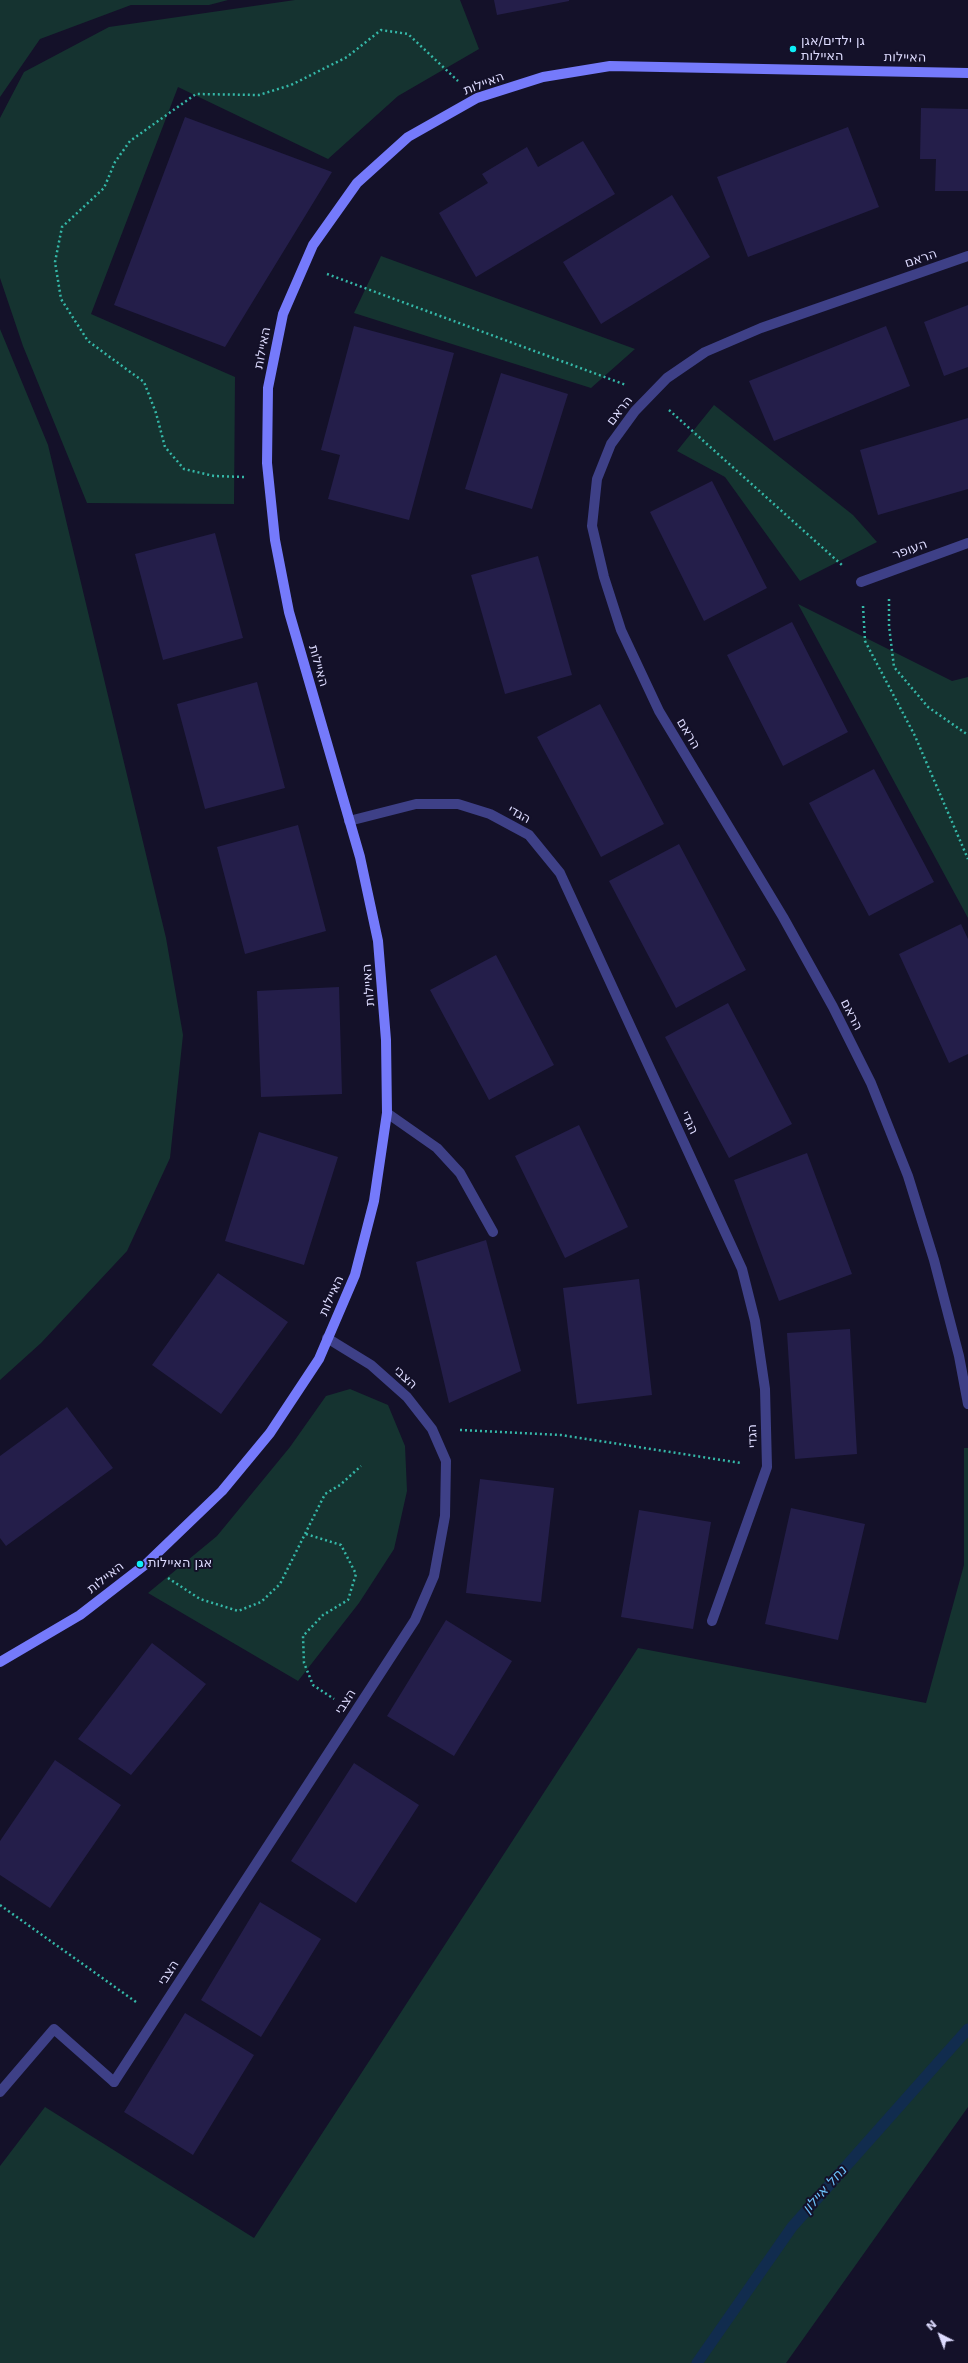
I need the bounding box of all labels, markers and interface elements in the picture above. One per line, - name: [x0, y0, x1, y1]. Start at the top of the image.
- place label: גן ילדים/אגן האיילות: [801, 34, 865, 65]
- marker: גן ילדים/אגן האיילות: [788, 44, 798, 54]
- street label: האיילות: [884, 50, 926, 66]
- street label: האיילות: [461, 69, 507, 99]
- street label: הראם: [903, 246, 939, 272]
- street label: האיילות: [251, 326, 275, 370]
- street label: הראם: [604, 393, 636, 429]
- street label: העופר: [891, 537, 929, 563]
- street label: האיילות: [305, 643, 331, 689]
- street label: הראם: [673, 716, 703, 752]
- street label: הגדי: [505, 802, 533, 828]
- street label: האיילות: [359, 963, 379, 1007]
- street label: הראם: [837, 997, 865, 1033]
- street label: הגדי: [677, 1109, 701, 1137]
- street label: האיילות: [316, 1273, 348, 1319]
- street label: הצבי: [390, 1363, 420, 1393]
- street label: הגדי: [745, 1424, 761, 1448]
- place label: אגן האיילות: [148, 1556, 212, 1572]
- street label: האיילות: [84, 1559, 128, 1597]
- marker: אגן האיילות: [135, 1559, 145, 1569]
- street label: הצבי: [332, 1687, 360, 1717]
- street label: הצבי: [155, 1958, 183, 1988]
- water label: נחל איילון: [799, 2163, 851, 2217]
- north arrow: [920, 2315, 960, 2355]
- text: N: [924, 2318, 939, 2334]

